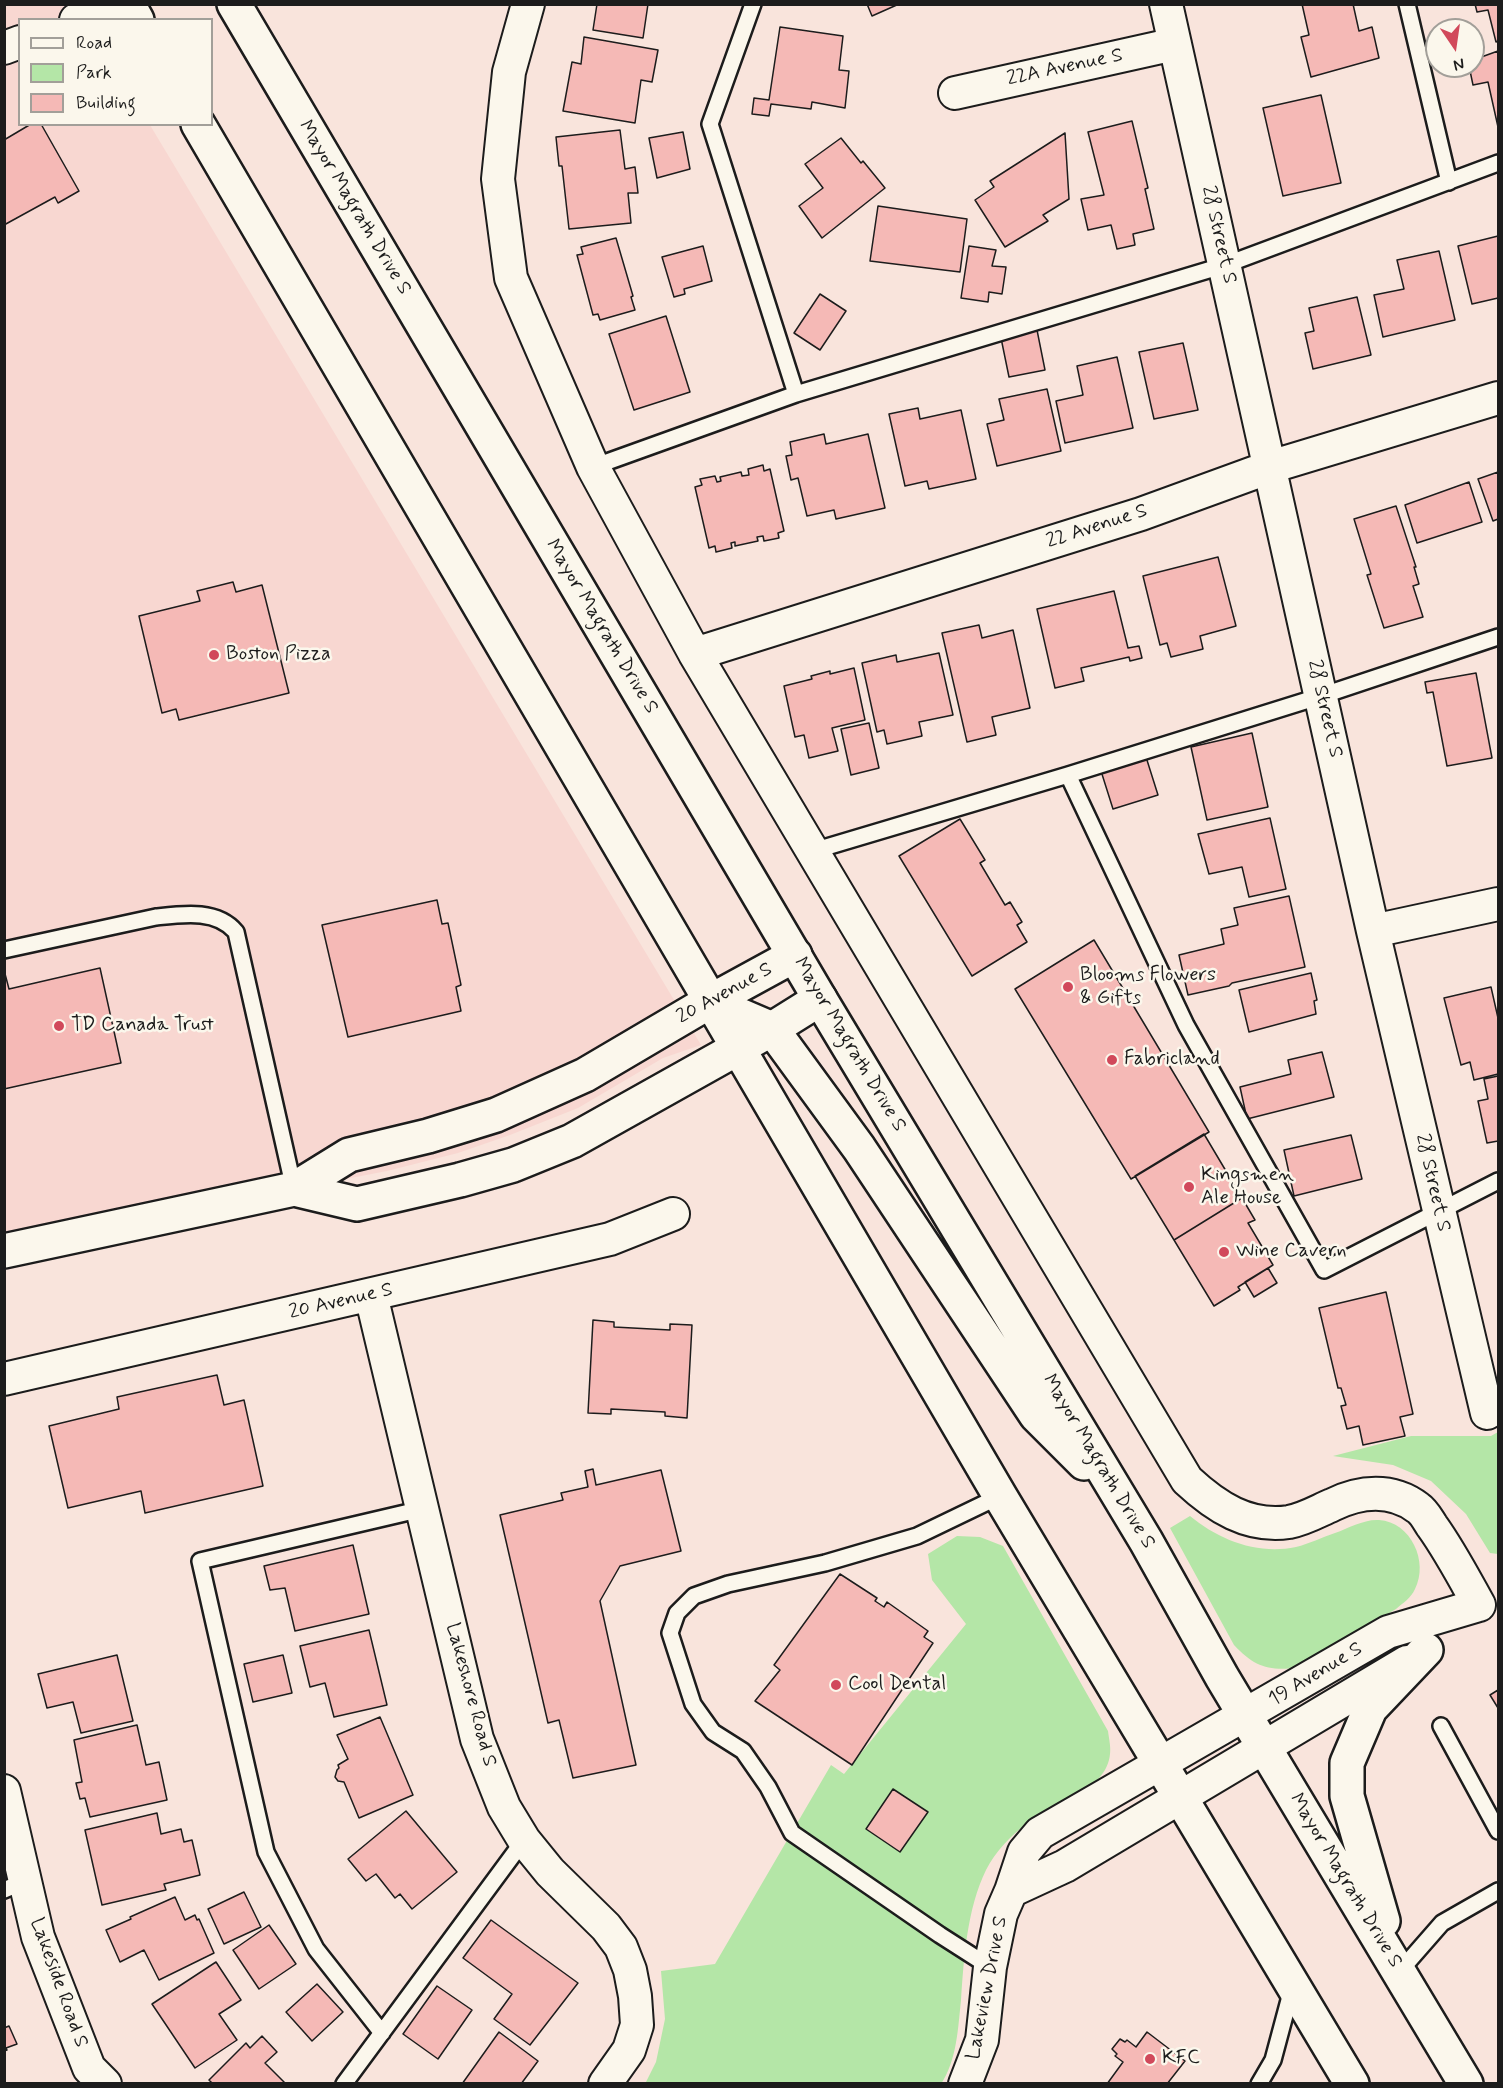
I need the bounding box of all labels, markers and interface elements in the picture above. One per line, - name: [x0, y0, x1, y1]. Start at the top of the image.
- legend: [18, 18, 213, 126]
- north arrow: [1425, 18, 1485, 78]
- text: Road: [76, 31, 112, 55]
- street label: 22A Avenue S: [1005, 44, 1125, 92]
- text: N: [1451, 53, 1466, 76]
- text: Park: [76, 61, 112, 85]
- text: Building: [76, 91, 136, 115]
- street label: Mayor Magrath Drive S: [292, 116, 416, 300]
- street label: 28 Street S: [1195, 184, 1241, 286]
- street label: 22 Avenue S: [1043, 499, 1151, 555]
- street label: Mayor Magrath Drive S: [539, 535, 663, 719]
- place label: Boston Pizza: [226, 643, 331, 667]
- marker: Boston Pizza: [207, 648, 221, 662]
- street label: 28 Street S: [1301, 658, 1347, 760]
- street label: Mayor Magrath Drive S: [787, 953, 911, 1137]
- street label: 20 Avenue S: [673, 958, 777, 1030]
- place label: Blooms Flowers & Gifts: [1080, 964, 1216, 1011]
- marker: Blooms Flowers & Gifts: [1061, 980, 1075, 994]
- place label: TD Canada Trust: [71, 1014, 214, 1038]
- marker: TD Canada Trust: [52, 1019, 66, 1033]
- place label: Fabricland: [1124, 1048, 1220, 1072]
- marker: Fabricland: [1105, 1053, 1119, 1067]
- street label: 28 Street S: [1409, 1132, 1455, 1234]
- place label: Kingsmen Ale House: [1201, 1164, 1294, 1211]
- marker: Kingsmen Ale House: [1182, 1180, 1196, 1194]
- place label: Wine Cavern: [1236, 1240, 1346, 1264]
- marker: Wine Cavern: [1217, 1245, 1231, 1259]
- street label: 20 Avenue S: [287, 1278, 395, 1326]
- street label: Mayor Magrath Drive S: [1036, 1370, 1160, 1554]
- street label: Lakeshore Road S: [439, 1621, 501, 1769]
- street label: 19 Avenue S: [1265, 1638, 1367, 1712]
- place label: Cool Dental: [848, 1673, 946, 1697]
- marker: Cool Dental: [829, 1678, 843, 1692]
- street label: Mayor Magrath Drive S: [1283, 1789, 1407, 1973]
- street label: Lakeview Drive S: [962, 1914, 1014, 2062]
- street label: Lakeside Road S: [23, 1915, 93, 2051]
- place label: KFC: [1162, 2047, 1200, 2071]
- marker: KFC: [1143, 2052, 1157, 2066]

